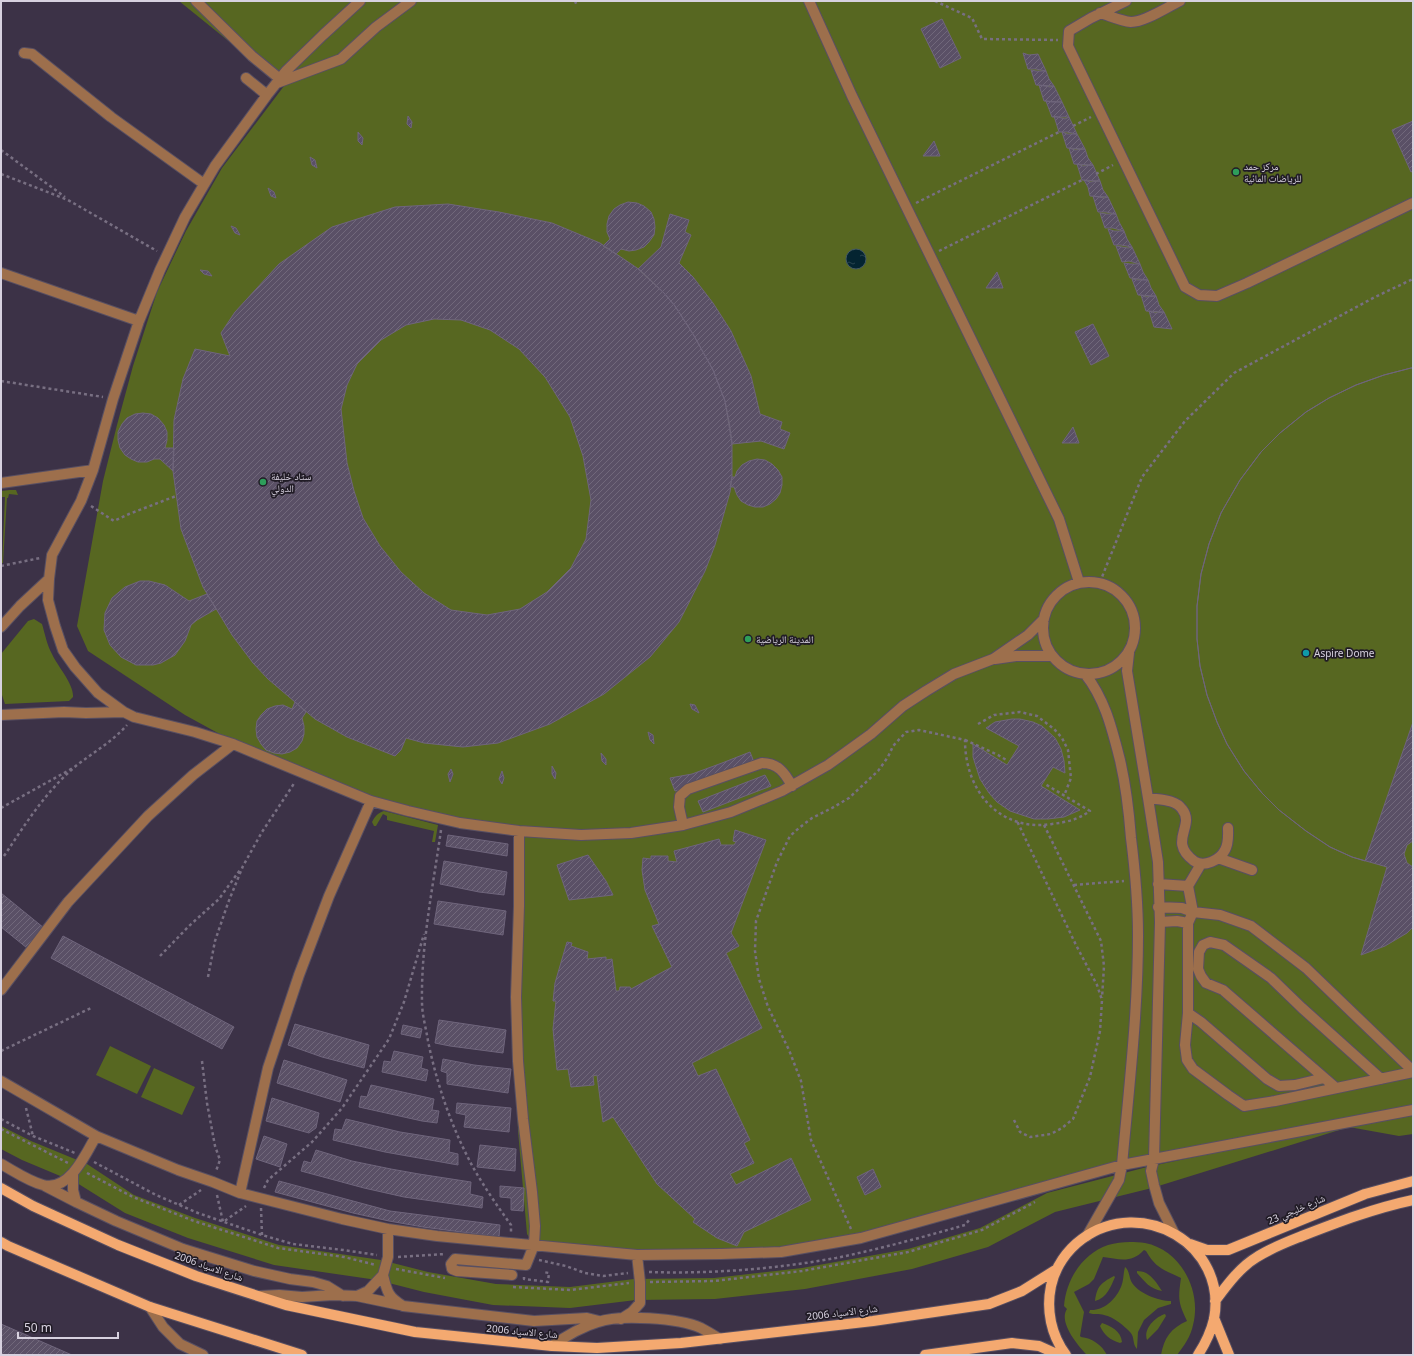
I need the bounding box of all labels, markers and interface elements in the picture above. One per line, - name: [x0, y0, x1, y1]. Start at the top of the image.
- place label: مركز حمد للرياضات المائية: [1244, 159, 1301, 185]
- marker: مركز حمد للرياضات المائية: [1231, 167, 1241, 177]
- place label: ستاد خليفة الدولي: [271, 469, 312, 497]
- marker: ستاد خليفة الدولي: [258, 477, 268, 487]
- place label: المدينة الرياضية: [756, 632, 813, 646]
- marker: المدينة الرياضية: [743, 634, 753, 644]
- place label: Aspire Dome: [1314, 646, 1375, 660]
- marker: Aspire Dome: [1301, 648, 1311, 658]
- street label: شارع خليجي 23: [1265, 1190, 1328, 1229]
- street label: شارع الاسياد 2006: [173, 1248, 245, 1284]
- street label: شارع الاسياد 2006: [806, 1301, 879, 1323]
- scale bar: [18, 1314, 118, 1340]
- text: 50 m: [24, 1319, 52, 1336]
- street label: شارع الاسياد 2006: [486, 1321, 559, 1341]

